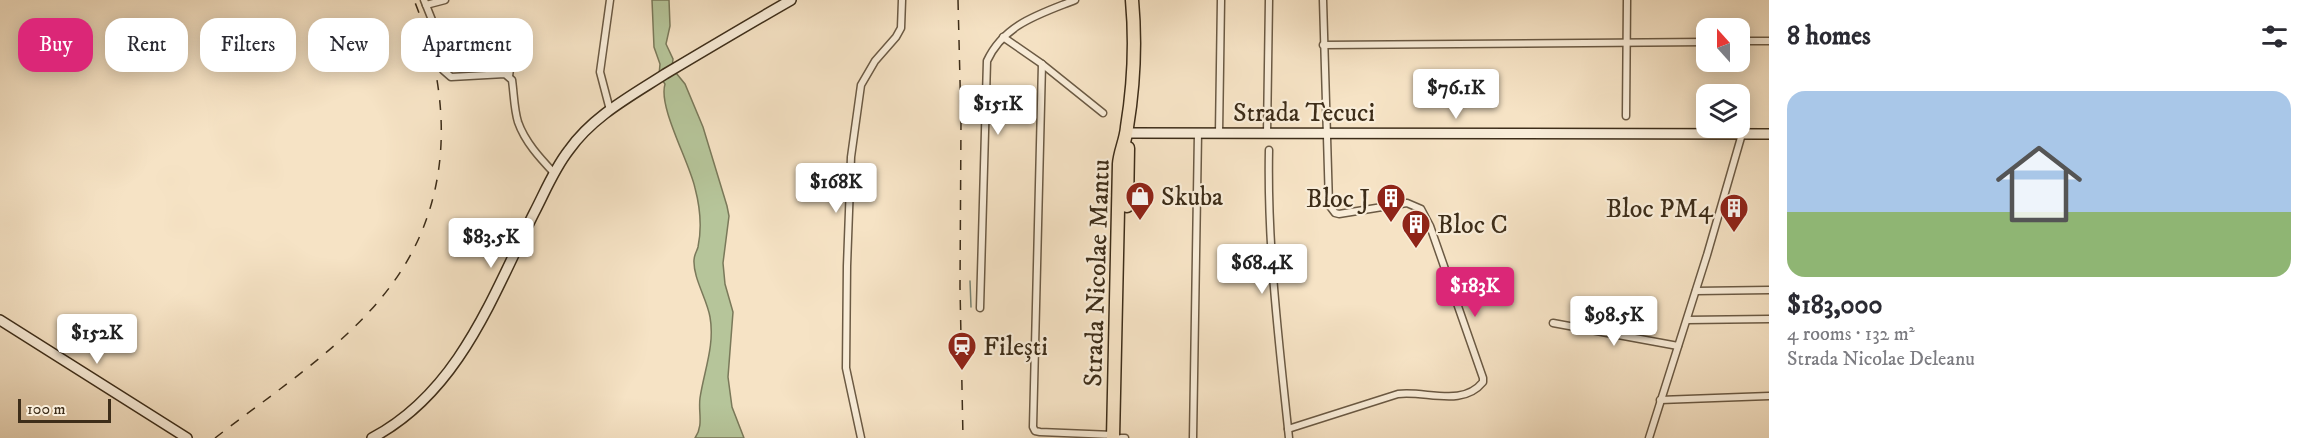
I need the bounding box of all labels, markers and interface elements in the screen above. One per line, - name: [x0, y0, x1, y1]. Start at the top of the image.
- chip: Buy: [18, 18, 93, 72]
- chip: Rent: [105, 18, 188, 72]
- chip: Filters: [200, 18, 296, 72]
- chip: New: [308, 18, 389, 72]
- chip: Apartment: [401, 18, 533, 72]
- north arrow: [1696, 18, 1750, 72]
- map controls: [1696, 18, 1750, 138]
- text: 8 homes: [1787, 20, 1871, 53]
- icon: filters: [2258, 20, 2291, 53]
- pin: $76.1K: [1407, 69, 1505, 120]
- text: $76.1K: [1427, 76, 1485, 101]
- button: layers: [1696, 84, 1750, 138]
- pin: $151K: [956, 85, 1040, 136]
- text: $151K: [973, 92, 1023, 117]
- street label: Strada Tecuci: [1233, 97, 1375, 130]
- icon: home: [1985, 130, 2093, 238]
- street label: Strada Nicolae Mantu: [1077, 159, 1118, 387]
- pin: $168K: [794, 163, 878, 214]
- text: $168K: [810, 170, 862, 195]
- shop icon: Skuba: [1124, 180, 1156, 222]
- place label: Skuba: [1161, 181, 1223, 214]
- building icon: Bloc J: [1375, 182, 1407, 224]
- place label: Bloc J: [1306, 183, 1370, 216]
- building icon: Bloc PM4: [1718, 192, 1750, 234]
- place label: Bloc PM4: [1606, 193, 1714, 226]
- building icon: Bloc C: [1400, 208, 1432, 250]
- place label: Bloc C: [1437, 209, 1508, 242]
- pin: $83.5K: [442, 218, 540, 269]
- text: $83.5K: [463, 225, 519, 250]
- pin: $68.4K: [1213, 244, 1311, 295]
- text: $68.4K: [1231, 251, 1293, 276]
- pin: $183K: [1433, 267, 1517, 318]
- text: $183K: [1450, 274, 1500, 299]
- text: $183,000: [1787, 289, 1882, 322]
- pin: $98.5K: [1565, 296, 1663, 347]
- text: $98.5K: [1584, 303, 1644, 328]
- pin: $152K: [55, 314, 139, 365]
- text: $152K: [71, 321, 123, 346]
- text: 4 rooms · 132 m²: [1787, 322, 1915, 347]
- station icon: Filești: [946, 330, 978, 372]
- place label: Filești: [983, 331, 1048, 364]
- text: Strada Nicolae Deleanu: [1787, 347, 1975, 372]
- scale bar: [18, 396, 111, 424]
- text: 100 m: [27, 399, 66, 419]

